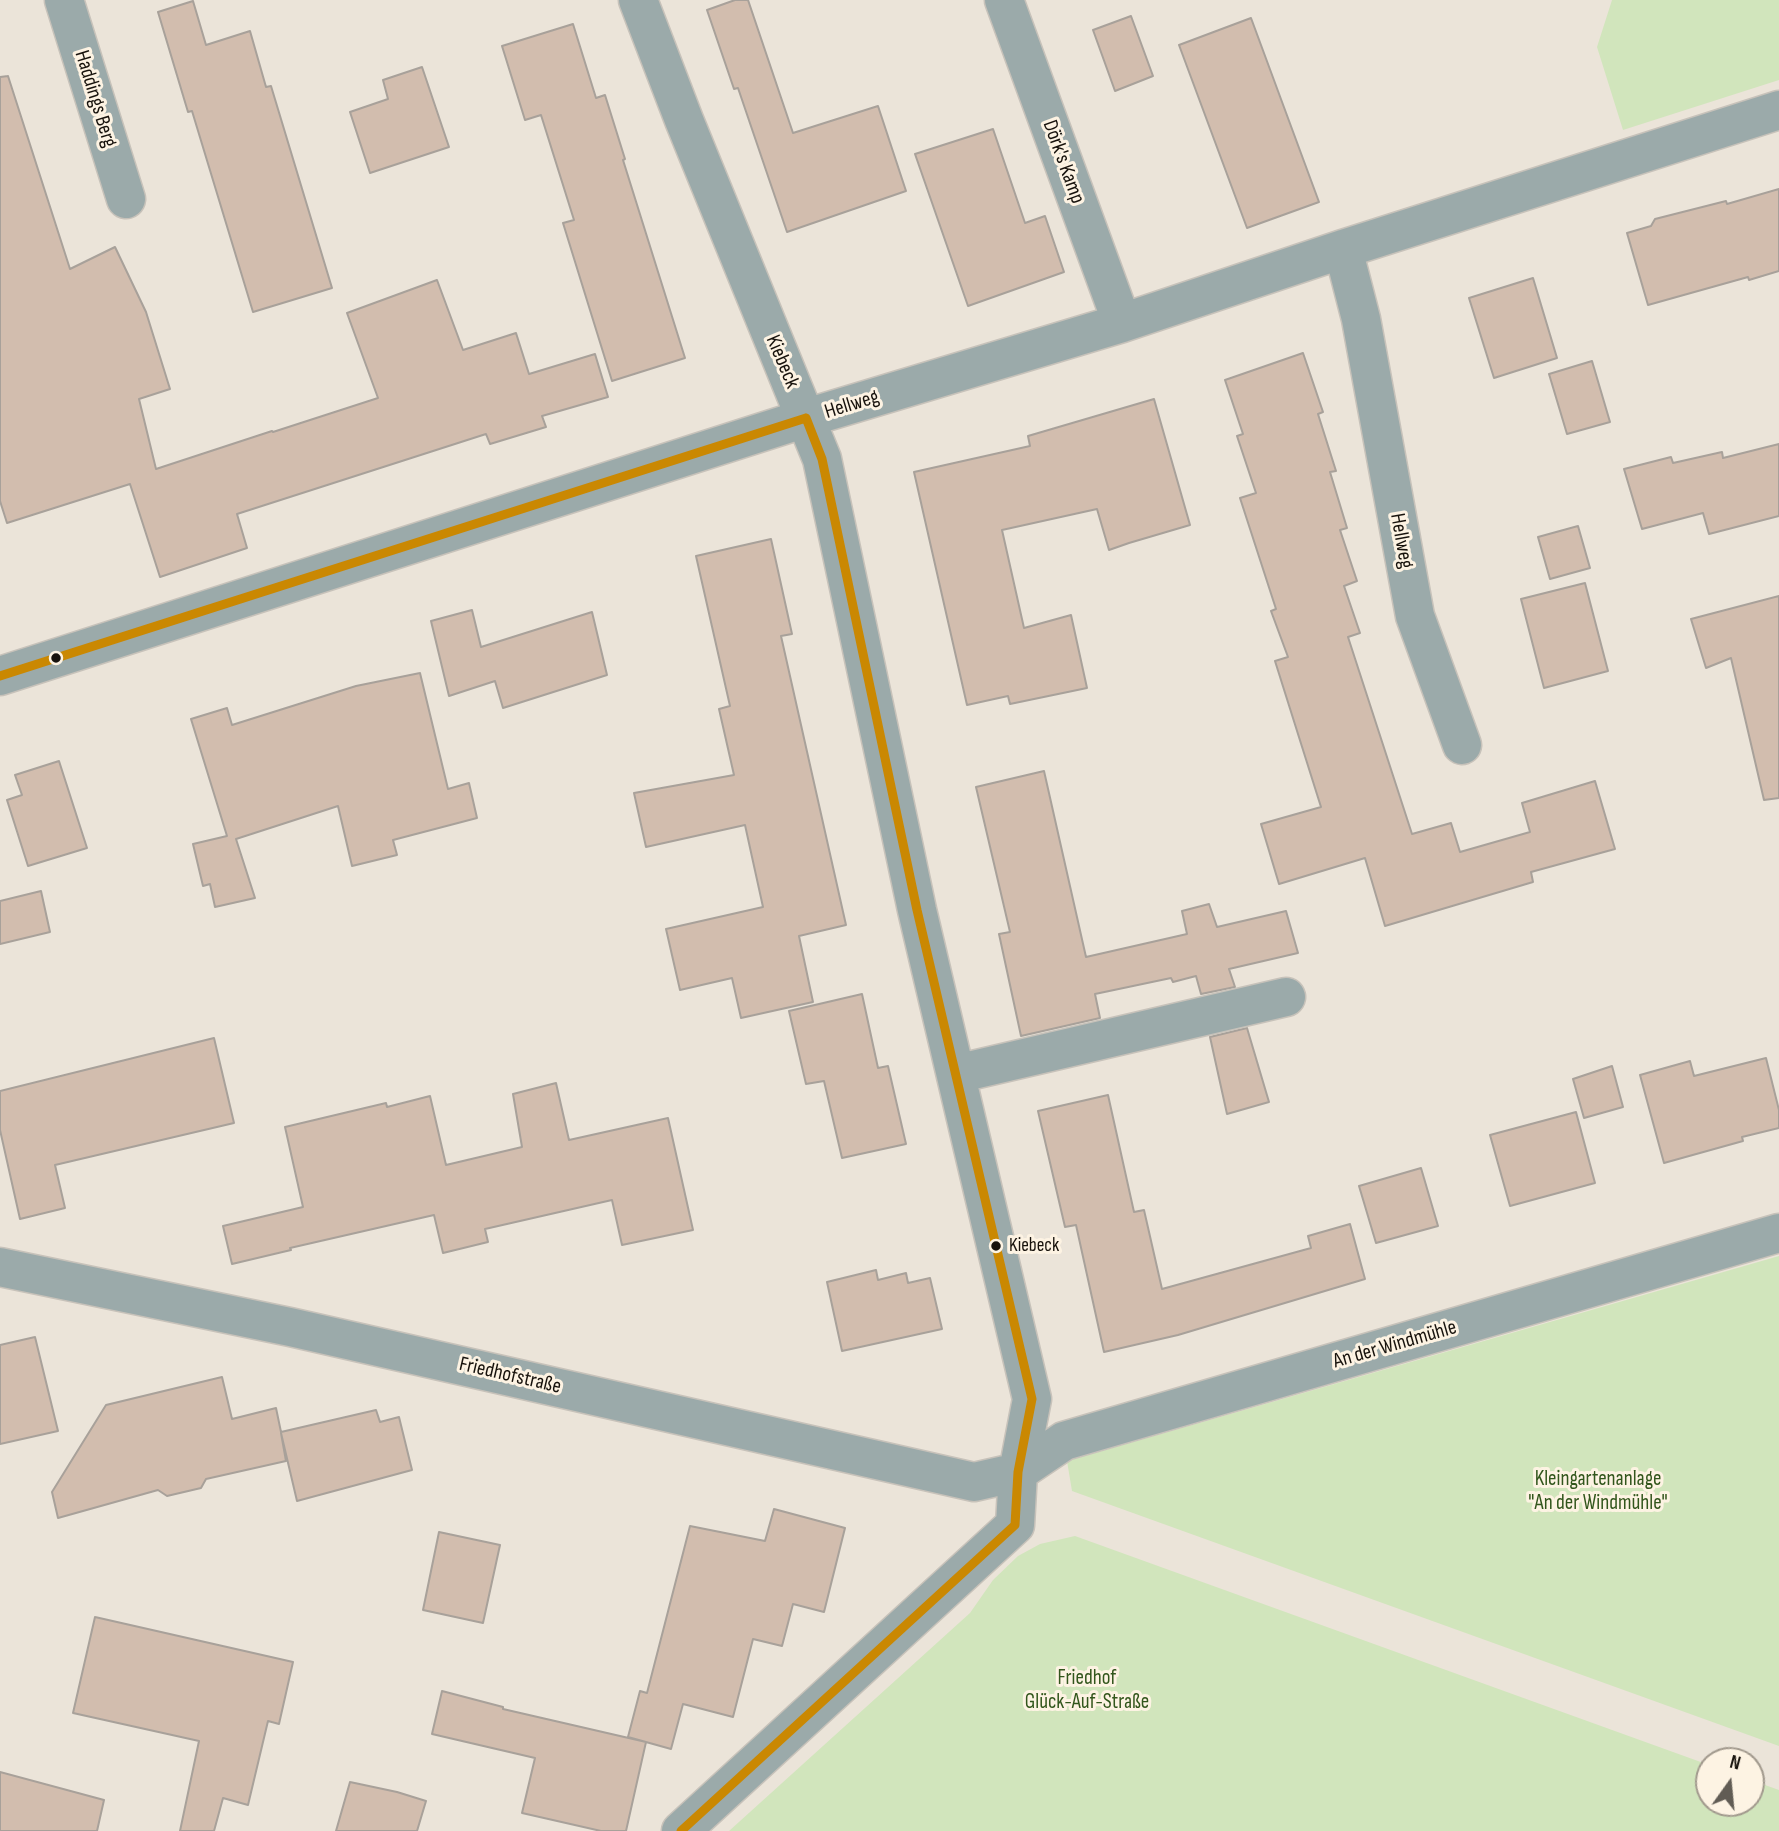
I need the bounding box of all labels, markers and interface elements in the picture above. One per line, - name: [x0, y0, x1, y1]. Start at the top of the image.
- street label: Haddings Berg: [68, 47, 122, 151]
- street label: Dörk's Kamp: [1036, 117, 1090, 207]
- street label: Kiebeck: [760, 332, 804, 392]
- street label: Hellweg: [822, 385, 882, 425]
- street label: Hellweg: [1384, 512, 1418, 570]
- unlabelled marker: [49, 651, 63, 665]
- place label: Kiebeck: [1009, 1235, 1059, 1257]
- marker: Kiebeck: [989, 1239, 1003, 1253]
- street label: An der Windmühle: [1330, 1315, 1460, 1375]
- street label: Friedhofstraße: [457, 1352, 563, 1400]
- park label: Kleingartenanlage "An der Windmühle": [1528, 1467, 1668, 1517]
- park label: Friedhof Glück-Auf-Straße: [1025, 1666, 1149, 1716]
- north arrow: [1695, 1747, 1765, 1817]
- text: N: [1727, 1751, 1743, 1776]

